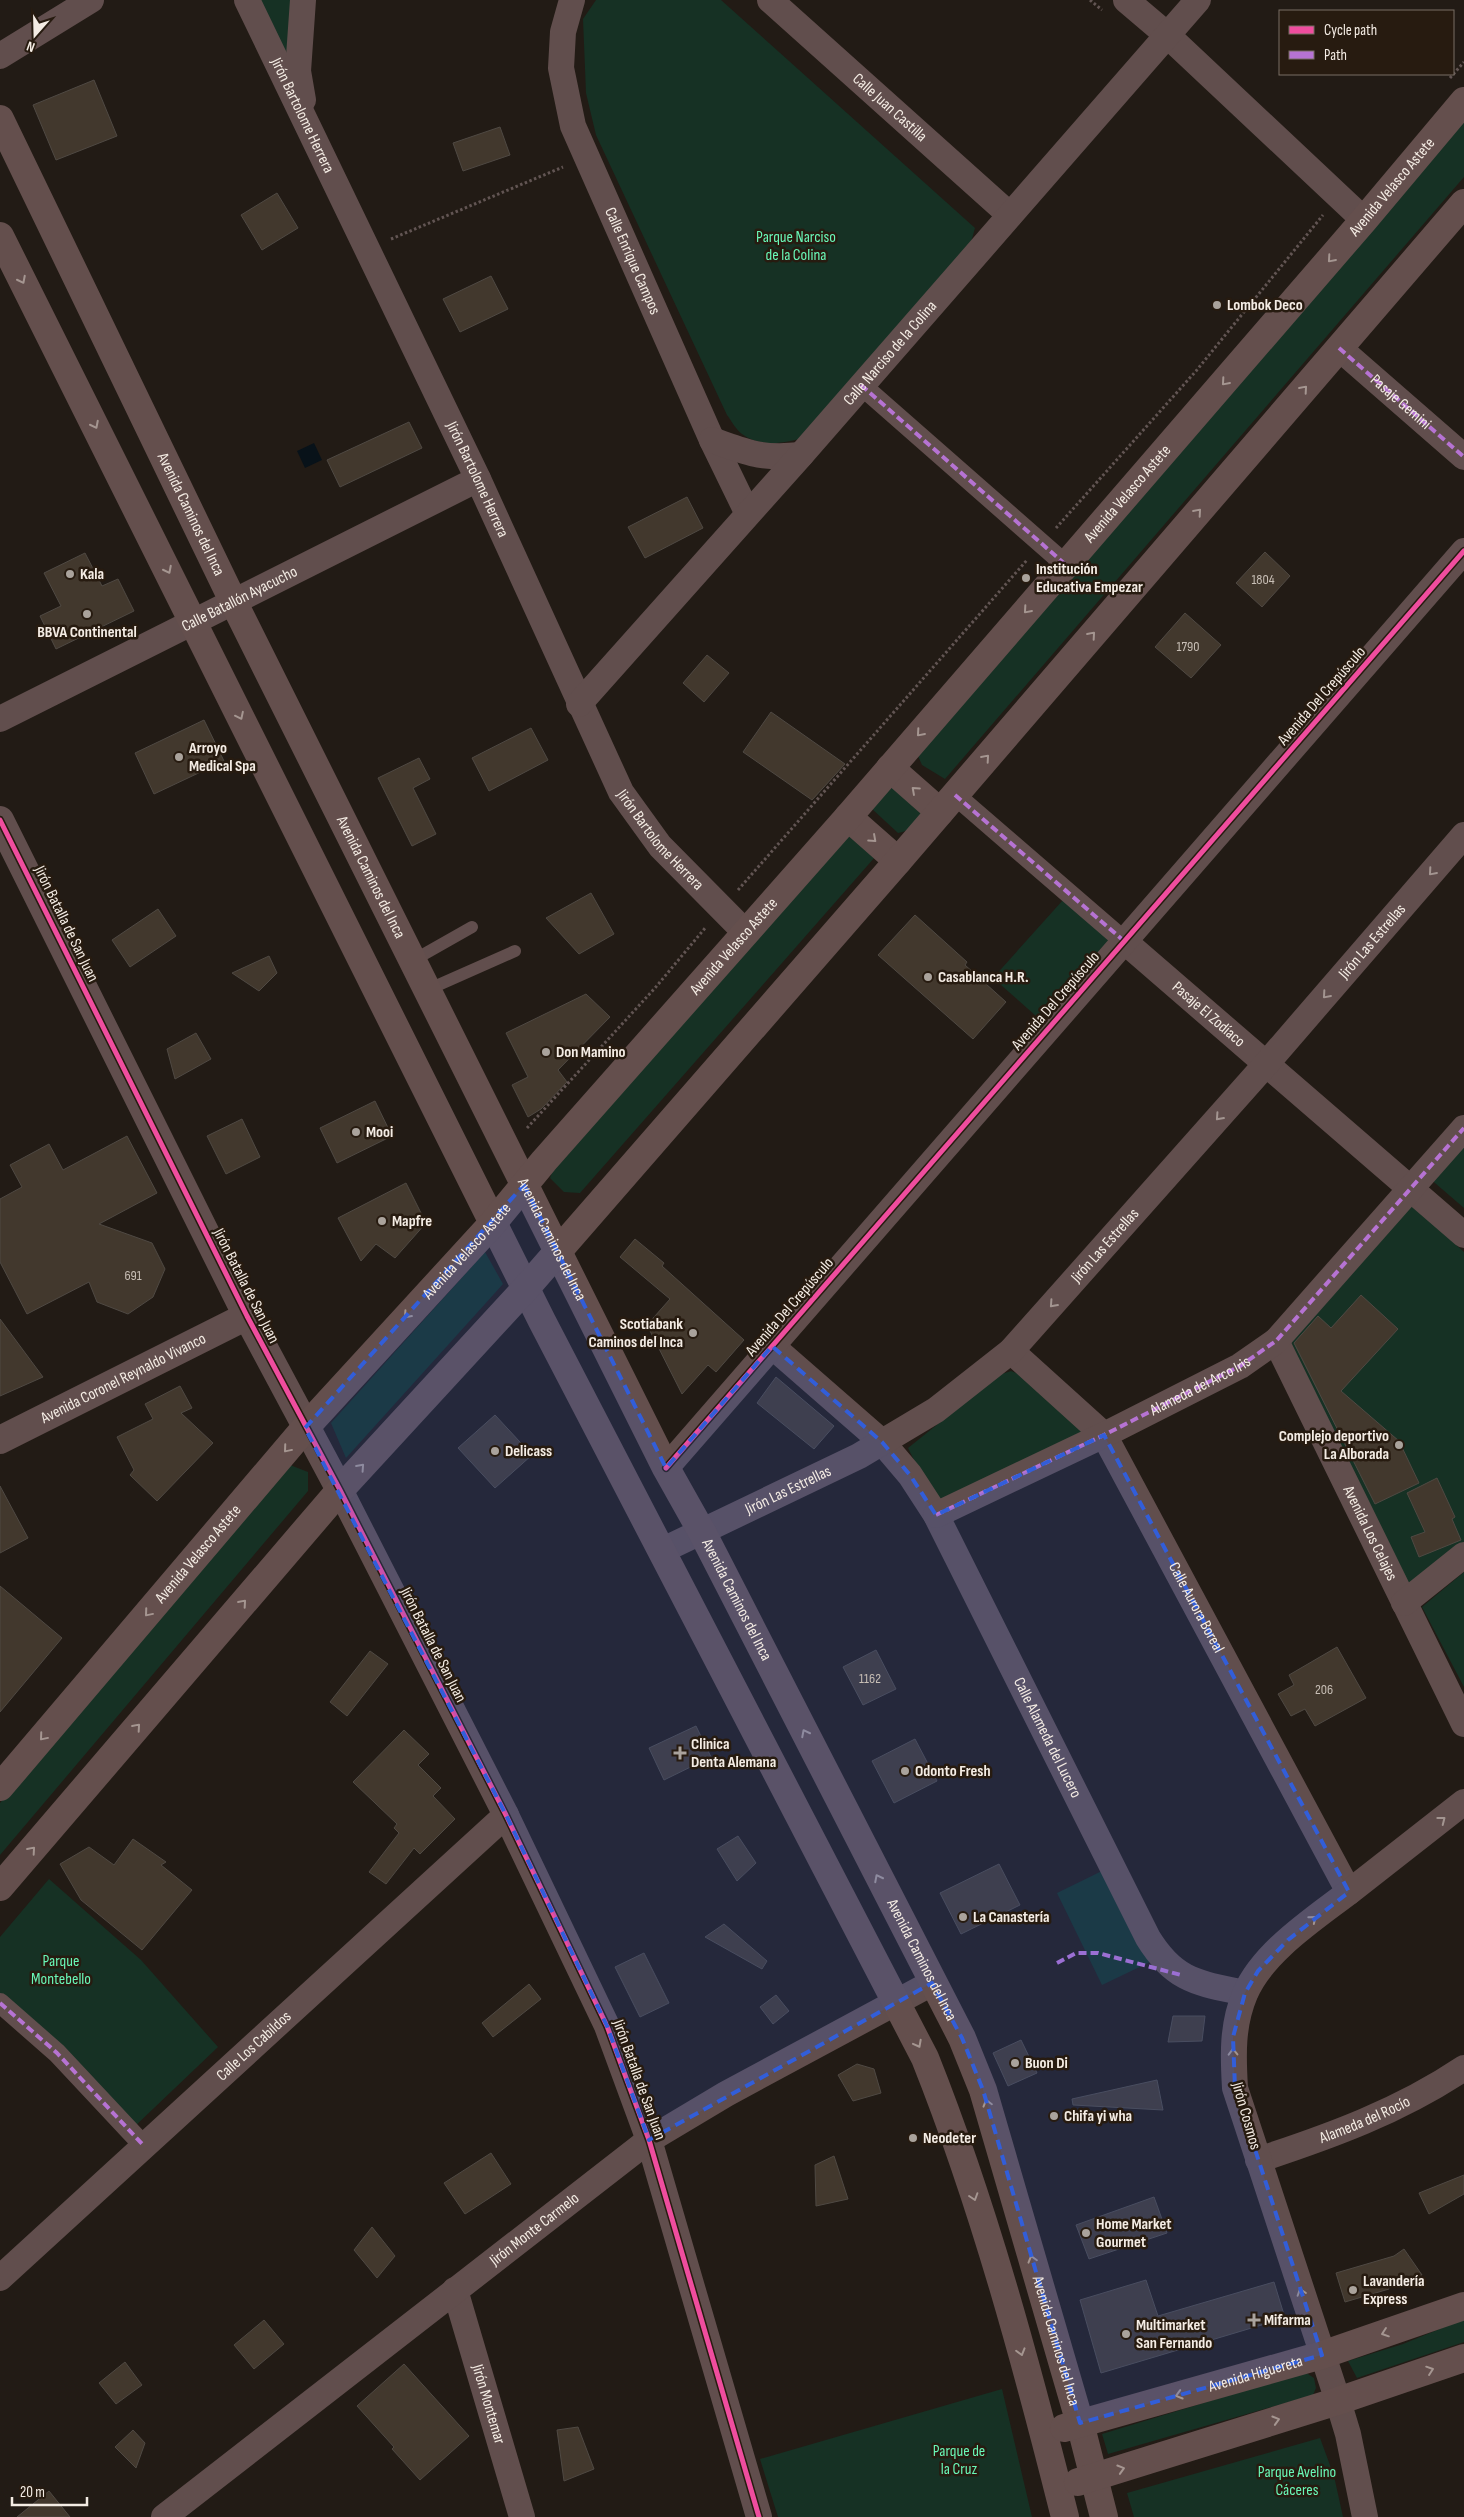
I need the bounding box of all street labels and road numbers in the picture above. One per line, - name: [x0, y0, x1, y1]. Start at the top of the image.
- street label: Jirón Bartolome Herrera: [266, 54, 338, 176]
- street label: Calle Juan Castilla: [849, 69, 931, 146]
- street label: Avenida Velasco Astete: [1344, 134, 1439, 241]
- street label: Calle Enrique Campos: [601, 204, 665, 317]
- street label: Calle Narciso de la Colina: [839, 297, 941, 409]
- street label: Pasaje Gemini: [1367, 370, 1435, 433]
- street label: Jirón Bartolome Herrera: [442, 418, 513, 540]
- street label: Avenida Velasco Astete: [1079, 441, 1175, 547]
- street label: Avenida Caminos del Inca: [153, 449, 229, 579]
- street label: Calle Batallón Ayacucho: [179, 562, 300, 636]
- street label: Avenida Del Crepúsculo: [1273, 643, 1370, 750]
- street label: Jirón Bartolome Herrera: [612, 785, 708, 894]
- street label: Avenida Caminos del Inca: [332, 812, 409, 941]
- street label: Jirón Batalla de San Juan: [29, 862, 102, 985]
- street label: Avenida Velasco Astete: [685, 894, 782, 999]
- street label: Jirón Las Estrellas: [1334, 900, 1410, 983]
- street label: Avenida Del Crepúsculo: [1007, 948, 1104, 1055]
- street label: Pasaje El Zodíaco: [1168, 978, 1249, 1051]
- street label: Avenida Caminos del Inca: [513, 1174, 590, 1304]
- street label: Avenida Velasco Astete: [418, 1199, 515, 1304]
- street label: Jirón Las Estrellas: [1066, 1204, 1143, 1287]
- street label: Jirón Batalla de San Juan: [208, 1224, 283, 1347]
- street label: Avenida Del Crepúsculo: [741, 1254, 838, 1361]
- street label: Avenida Coronel Reynaldo Vivanco: [37, 1329, 209, 1428]
- street label: Alameda del Arco Iris: [1146, 1352, 1254, 1420]
- street label: Jirón Las Estrellas: [741, 1461, 834, 1519]
- street label: Avenida Los Celajes: [1339, 1482, 1402, 1584]
- street label: Avenida Velasco Astete: [150, 1501, 245, 1608]
- street label: Avenida Caminos del Inca: [697, 1535, 776, 1664]
- street label: Calle Aurora Boreal: [1164, 1559, 1228, 1656]
- street label: Jirón Batalla de San Juan: [395, 1583, 470, 1706]
- street label: Calle Alameda del Lucero: [1010, 1674, 1086, 1801]
- street label: Avenida Caminos del Inca: [882, 1895, 961, 2024]
- street label: Calle Los Cabildos: [212, 2007, 295, 2085]
- street label: Jirón Batalla de San Juan: [608, 2016, 670, 2143]
- street label: Jirón Cosmos: [1227, 2079, 1265, 2152]
- street label: Alameda del Rocío: [1316, 2092, 1413, 2148]
- street label: Jirón Monte Carmelo: [485, 2188, 583, 2270]
- street label: Avenida Caminos del Inca: [1028, 2273, 1084, 2408]
- street label: Avenida Higuereta: [1205, 2352, 1305, 2396]
- street label: Jirón Montemar: [468, 2361, 510, 2447]

